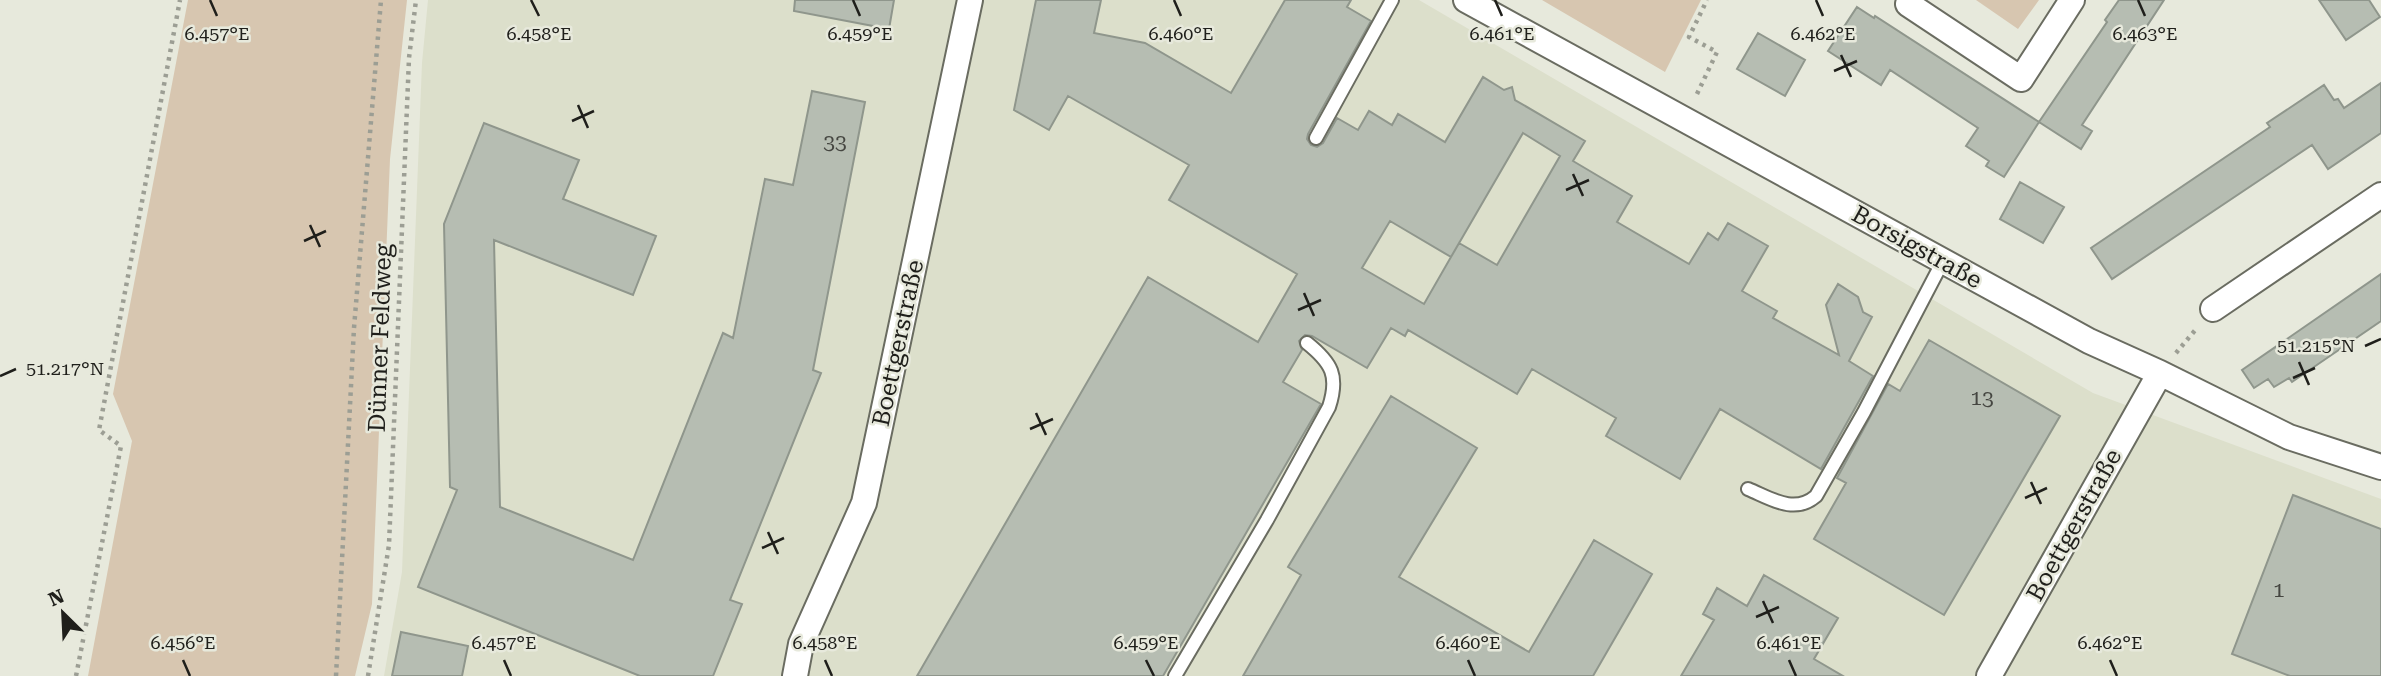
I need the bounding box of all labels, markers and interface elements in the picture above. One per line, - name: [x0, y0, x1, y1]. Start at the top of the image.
- text: 6.457°E: [184, 23, 250, 44]
- text: 6.458°E: [506, 23, 572, 44]
- text: 6.459°E: [827, 23, 893, 44]
- text: 6.460°E: [1148, 23, 1214, 44]
- text: 6.461°E: [1469, 23, 1535, 44]
- text: 6.462°E: [1790, 23, 1856, 44]
- text: 6.463°E: [2112, 23, 2178, 44]
- house number: 33: [823, 130, 847, 154]
- street label: Borsigstraße: [1847, 200, 1987, 294]
- street label: Dünner Feldweg: [363, 243, 397, 433]
- street label: Boettgerstraße: [867, 257, 929, 429]
- text: 51.215°N: [2277, 335, 2355, 356]
- text: 51.217°N: [26, 358, 104, 379]
- house number: 13: [1970, 386, 1994, 410]
- street label: Boettgerstraße: [2021, 444, 2127, 606]
- north arrow: [28, 578, 98, 648]
- house number: 1: [2273, 578, 2285, 602]
- text: N: [45, 584, 68, 611]
- text: 6.456°E: [150, 632, 216, 653]
- text: 6.457°E: [471, 632, 537, 653]
- text: 6.458°E: [792, 632, 858, 653]
- text: 6.459°E: [1113, 632, 1179, 653]
- text: 6.460°E: [1435, 632, 1501, 653]
- text: 6.461°E: [1756, 632, 1822, 653]
- text: 6.462°E: [2077, 632, 2143, 653]

